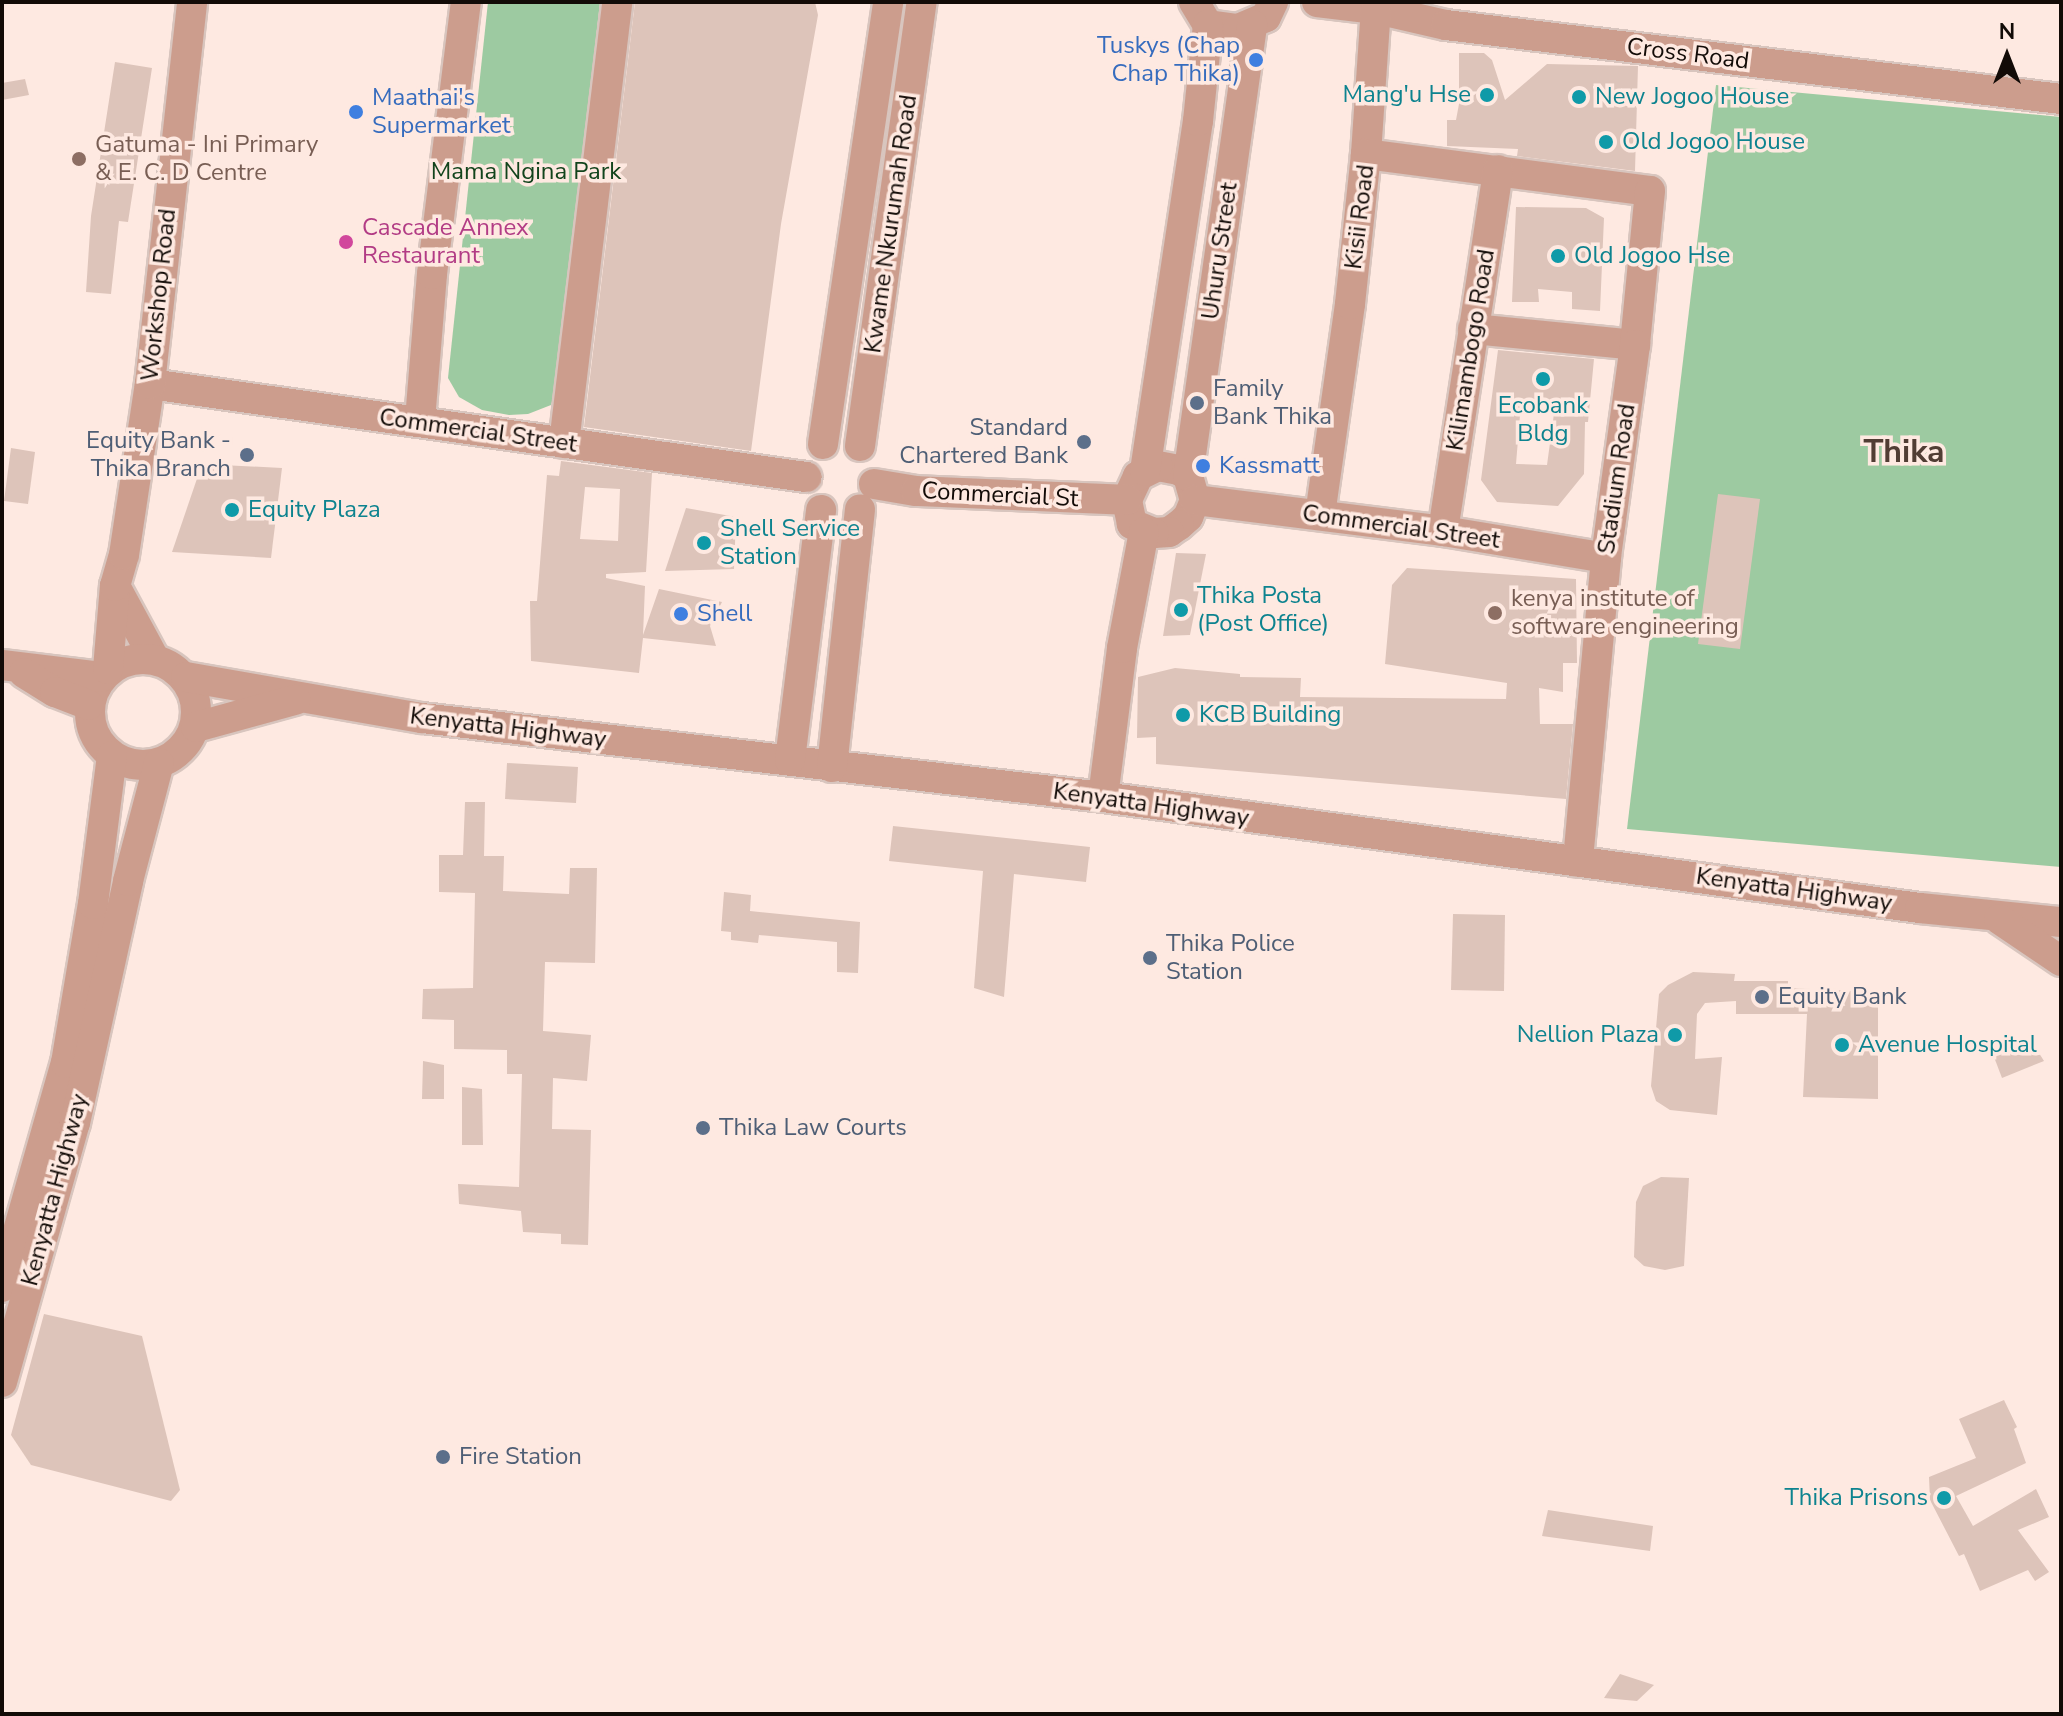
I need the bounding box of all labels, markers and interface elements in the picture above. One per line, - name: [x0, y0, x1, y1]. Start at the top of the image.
- north arrow: [1967, 16, 2047, 96]
- text: N: [1999, 17, 2015, 47]
- place label: Tuskys (Chap Chap Thika): [1097, 32, 1240, 88]
- street label: Cross Road: [1625, 32, 1751, 76]
- marker: Tuskys (Chap Chap Thika): [1247, 51, 1265, 69]
- place label: Mang'u Hse: [1343, 81, 1471, 109]
- place label: New Jogoo House: [1595, 83, 1789, 111]
- place label: Maathai's Supermarket: [372, 84, 510, 140]
- marker: Mang'u Hse: [1478, 86, 1496, 104]
- marker: New Jogoo House: [1570, 88, 1588, 106]
- street label: Kwame Nkurumah Road: [859, 93, 923, 355]
- marker: Maathai's Supermarket: [347, 103, 365, 121]
- place label: Old Jogoo House: [1622, 128, 1805, 156]
- place label: Gatuma - Ini Primary & E. C. D Centre: [95, 131, 318, 187]
- marker: Old Jogoo House: [1597, 133, 1615, 151]
- marker: Gatuma - Ini Primary & E. C. D Centre: [70, 150, 88, 168]
- park label: Mama Ngina Park: [431, 158, 621, 186]
- street label: Kisii Road: [1339, 163, 1381, 271]
- street label: Uhuru Street: [1196, 181, 1244, 321]
- street label: Workshop Road: [136, 207, 182, 383]
- place label: Cascade Annex Restaurant: [362, 214, 529, 270]
- marker: Cascade Annex Restaurant: [337, 233, 355, 251]
- place label: Old Jogoo Hse: [1574, 242, 1730, 270]
- street label: Kilimambogo Road: [1441, 247, 1501, 453]
- marker: Old Jogoo Hse: [1549, 247, 1567, 265]
- marker: Ecobank Bldg: [1534, 370, 1552, 388]
- place label: Family Bank Thika: [1213, 375, 1332, 431]
- place label: Ecobank Bldg: [1498, 392, 1588, 448]
- marker: Family Bank Thika: [1188, 394, 1206, 412]
- street label: Stadium Road: [1592, 402, 1642, 556]
- street label: Commercial Street: [377, 403, 579, 459]
- place label: Standard Chartered Bank: [899, 414, 1068, 470]
- place label: Equity Bank - Thika Branch: [86, 427, 231, 483]
- marker: Standard Chartered Bank: [1075, 433, 1093, 451]
- district label: Thika: [1863, 433, 1945, 471]
- marker: Equity Bank - Thika Branch: [238, 446, 256, 464]
- place label: Kassmatt: [1219, 452, 1320, 480]
- marker: Kassmatt: [1194, 457, 1212, 475]
- street label: Commercial St: [921, 477, 1079, 513]
- place label: Equity Plaza: [248, 496, 381, 524]
- street label: Commercial Street: [1300, 499, 1502, 555]
- marker: Equity Plaza: [223, 501, 241, 519]
- place label: Shell Service Station: [720, 515, 860, 571]
- marker: Shell Service Station: [695, 534, 713, 552]
- place label: Thika Posta (Post Office): [1197, 582, 1329, 638]
- place label: kenya institute of software engineering: [1511, 585, 1739, 641]
- place label: Shell: [697, 600, 752, 628]
- marker: Thika Posta (Post Office): [1172, 601, 1190, 619]
- marker: kenya institute of software engineering: [1486, 604, 1504, 622]
- marker: Shell: [672, 605, 690, 623]
- place label: KCB Building: [1199, 701, 1341, 729]
- street label: Kenyatta Highway: [408, 702, 608, 754]
- marker: KCB Building: [1174, 706, 1192, 724]
- street label: Kenyatta Highway: [1051, 777, 1251, 833]
- street label: Kenyatta Highway: [1694, 862, 1894, 918]
- place label: Thika Police Station: [1166, 930, 1295, 986]
- marker: Thika Police Station: [1141, 949, 1159, 967]
- place label: Equity Bank: [1778, 983, 1907, 1011]
- marker: Equity Bank: [1753, 988, 1771, 1006]
- place label: Nellion Plaza: [1517, 1021, 1659, 1049]
- marker: Nellion Plaza: [1666, 1026, 1684, 1044]
- place label: Avenue Hospital: [1858, 1031, 2037, 1059]
- marker: Avenue Hospital: [1833, 1036, 1851, 1054]
- street label: Kenyatta Highway: [16, 1091, 94, 1289]
- place label: Thika Law Courts: [719, 1114, 907, 1142]
- marker: Thika Law Courts: [694, 1119, 712, 1137]
- place label: Fire Station: [459, 1443, 582, 1471]
- marker: Fire Station: [434, 1448, 452, 1466]
- place label: Thika Prisons: [1784, 1484, 1928, 1512]
- marker: Thika Prisons: [1935, 1489, 1953, 1507]

